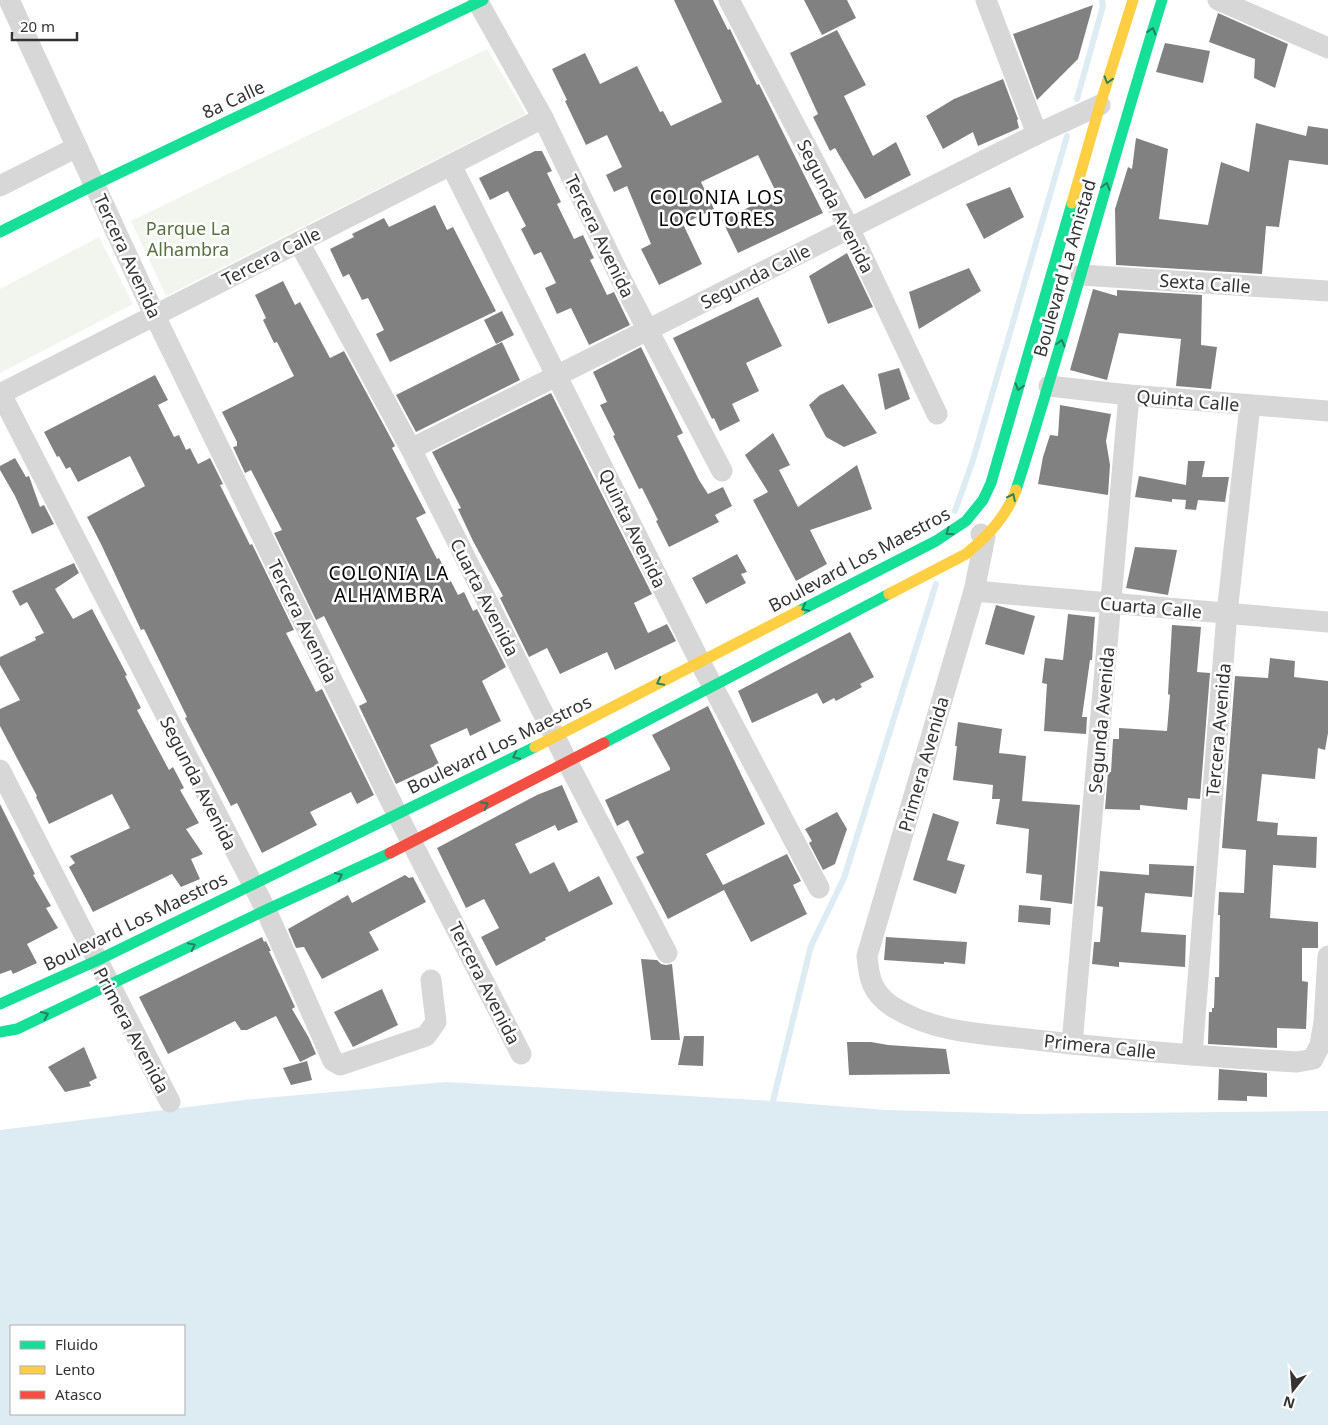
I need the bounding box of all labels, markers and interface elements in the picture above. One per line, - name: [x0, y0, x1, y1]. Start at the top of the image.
- scale bar: [12, 10, 78, 42]
- text: 20 m: [20, 16, 55, 36]
- one-way arrow: [1147, 27, 1157, 35]
- street label: 8a Calle: [198, 74, 268, 124]
- one-way arrow: [1104, 75, 1114, 84]
- street label: Segunda Avenida: [792, 135, 880, 277]
- street label: Tercera Avenida: [560, 170, 640, 302]
- street label: Boulevard La Amistad: [1027, 176, 1101, 360]
- one-way arrow: [1100, 183, 1110, 191]
- district label: COLONIA LOS LOCUTORES: [650, 184, 784, 232]
- street label: Tercera Avenida: [89, 190, 167, 322]
- park label: Parque La Alhambra: [146, 216, 230, 261]
- street label: Tercera Calle: [218, 221, 324, 291]
- street label: Segunda Calle: [696, 238, 814, 314]
- street label: Sexta Calle: [1159, 268, 1251, 298]
- one-way arrow: [1056, 339, 1066, 347]
- one-way arrow: [1014, 383, 1024, 391]
- street label: Quinta Calle: [1136, 384, 1240, 416]
- street label: Quinta Avenida: [594, 464, 672, 592]
- one-way arrow: [1005, 493, 1016, 502]
- street label: Boulevard Los Maestros: [764, 501, 954, 617]
- one-way arrow: [945, 526, 955, 535]
- street label: Cuarta Avenida: [445, 534, 525, 660]
- street label: Tercera Avenida: [263, 555, 343, 687]
- district label: COLONIA LA ALHAMBRA: [329, 560, 449, 608]
- street label: Cuarta Calle: [1099, 591, 1203, 623]
- one-way arrow: [801, 602, 810, 612]
- street label: Segunda Avenida: [1083, 646, 1119, 794]
- street label: Tercera Avenida: [1200, 662, 1236, 798]
- one-way arrow: [657, 676, 666, 686]
- street label: Boulevard Los Maestros: [403, 689, 595, 799]
- street label: Primera Avenida: [892, 694, 954, 834]
- street label: Segunda Avenida: [155, 712, 243, 854]
- one-way arrow: [512, 750, 521, 760]
- one-way arrow: [480, 801, 489, 811]
- street label: Boulevard Los Maestros: [39, 866, 231, 976]
- one-way arrow: [334, 872, 343, 883]
- street label: Tercera Avenida: [444, 918, 526, 1048]
- one-way arrow: [187, 941, 196, 952]
- street label: Primera Avenida: [89, 963, 175, 1097]
- one-way arrow: [40, 1011, 49, 1022]
- street label: Primera Calle: [1043, 1028, 1157, 1064]
- legend: [10, 1325, 185, 1415]
- text: Fluido: [55, 1334, 98, 1354]
- text: Lento: [55, 1359, 95, 1379]
- north arrow: [1268, 1365, 1318, 1415]
- text: Atasco: [55, 1384, 102, 1404]
- text: N: [1281, 1392, 1297, 1414]

